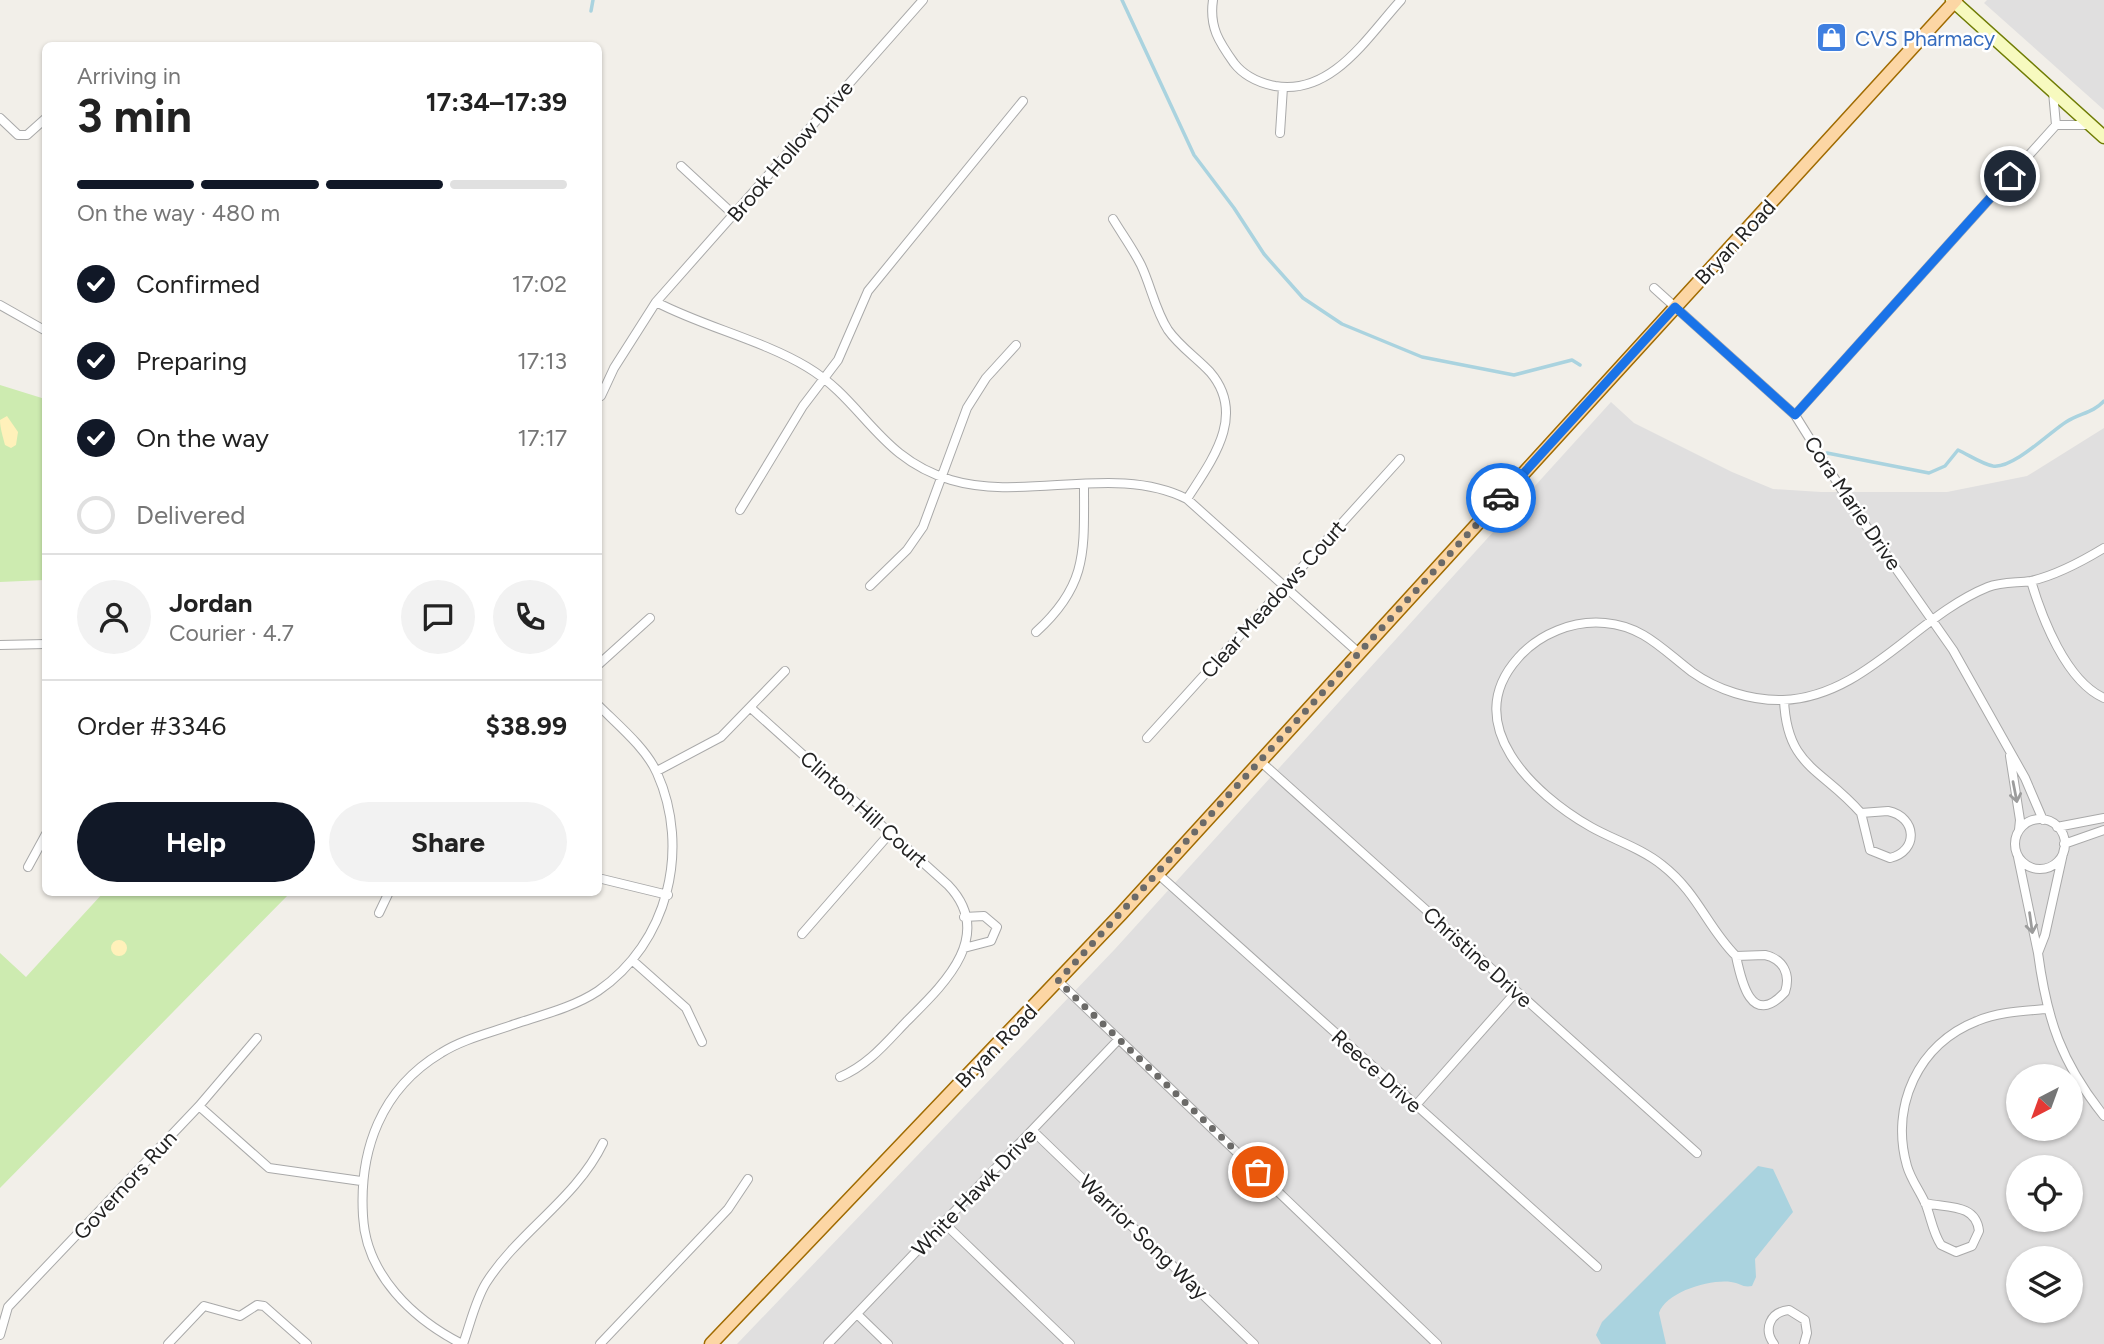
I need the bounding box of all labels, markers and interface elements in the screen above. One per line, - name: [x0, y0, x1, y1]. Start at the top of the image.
- shop icon: CVS Pharmacy: [1815, 21, 1849, 55]
- place label: CVS Pharmacy: [1855, 26, 1995, 51]
- text: Arriving in: [77, 62, 181, 90]
- street label: Brook Hollow Drive: [722, 75, 858, 227]
- text: 17:34–17:39: [426, 86, 567, 118]
- text: 3 min: [77, 88, 192, 144]
- pin: [1980, 146, 2040, 206]
- icon: home: [1991, 157, 2029, 195]
- street label: Bryan Road: [1689, 194, 1781, 290]
- text: On the way · 480 m: [77, 199, 280, 227]
- icon: check: [77, 265, 115, 303]
- text: Confirmed: [136, 268, 260, 300]
- text: 17:02: [512, 270, 567, 298]
- icon: check: [77, 342, 115, 380]
- text: Preparing: [136, 345, 247, 377]
- text: 17:13: [517, 347, 567, 375]
- icon: check: [77, 419, 115, 457]
- text: On the way: [136, 422, 269, 454]
- text: 17:17: [517, 424, 567, 452]
- street label: Cora Marie Drive: [1799, 431, 1907, 575]
- courier: [1466, 463, 1536, 533]
- icon: car: [1482, 479, 1520, 517]
- text: Delivered: [136, 499, 245, 531]
- street label: Clear Meadows Court: [1195, 515, 1351, 683]
- button: person: [77, 580, 151, 654]
- button: chat: [401, 580, 475, 654]
- button: phone: [493, 580, 567, 654]
- text: Jordan: [169, 587, 252, 619]
- text: Courier · 4.7: [169, 619, 294, 647]
- text: Order #3346: [77, 710, 226, 742]
- text: $38.99: [486, 710, 567, 742]
- street label: Clinton Hill Court: [795, 745, 933, 873]
- one-way arrow: [2009, 780, 2022, 803]
- button: Help: [77, 802, 315, 882]
- button: Share: [329, 802, 567, 882]
- street label: Christine Drive: [1418, 901, 1538, 1013]
- one-way arrow: [2025, 912, 2038, 934]
- street label: Bryan Road: [950, 999, 1042, 1093]
- street label: Reece Drive: [1327, 1024, 1427, 1118]
- north arrow: [2006, 1064, 2082, 1141]
- map controls: [2006, 1064, 2083, 1323]
- street label: White Hawk Drive: [907, 1123, 1041, 1261]
- street label: Governors Run: [68, 1125, 182, 1245]
- pin: [1228, 1142, 1288, 1202]
- icon: bag: [1239, 1153, 1277, 1191]
- button: locate: [2006, 1155, 2083, 1232]
- street label: Warrior Song Way: [1075, 1169, 1213, 1305]
- button: layers: [2006, 1246, 2083, 1323]

